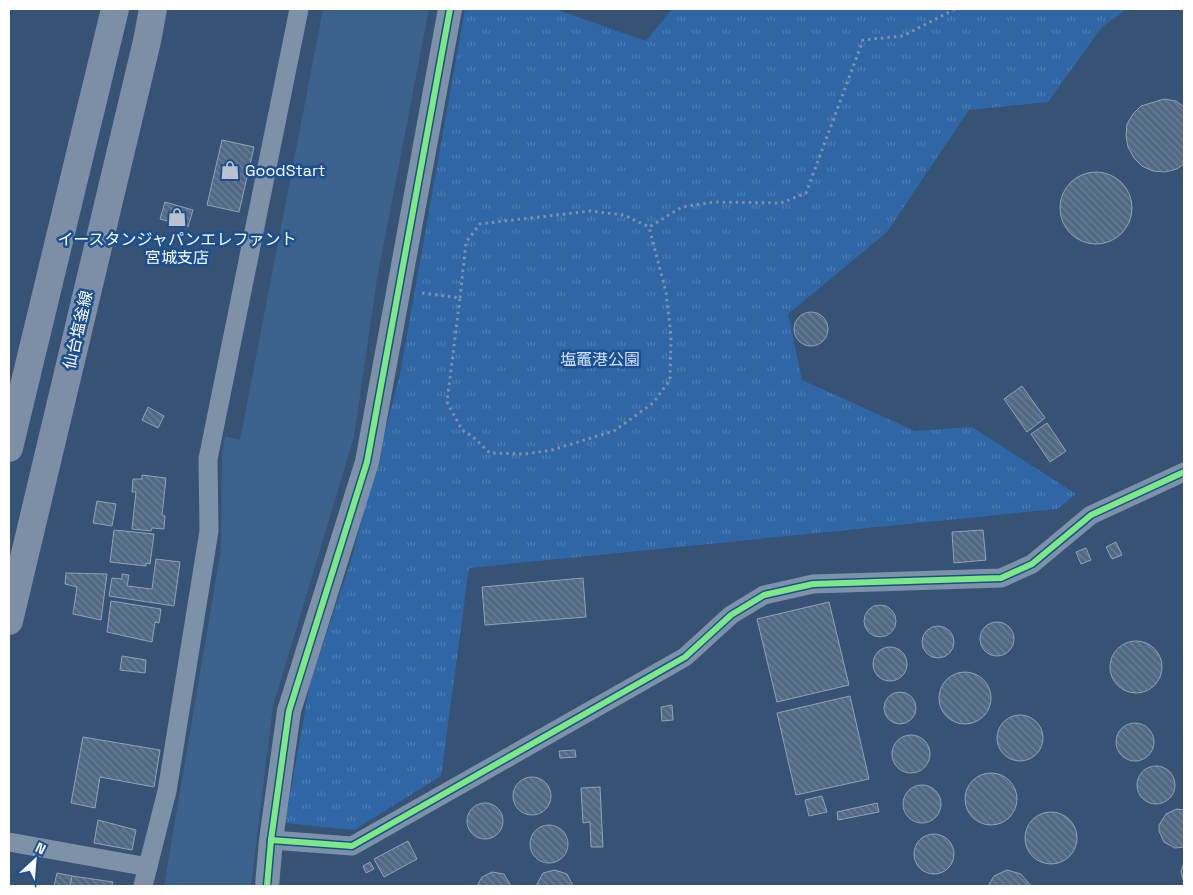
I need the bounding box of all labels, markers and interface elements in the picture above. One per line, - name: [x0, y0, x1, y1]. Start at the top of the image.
- shop icon: GoodStart: [219, 159, 241, 181]
- place label: GoodStart: [245, 160, 325, 181]
- shop icon: イースタンジャパンエレファント 宮城支店: [166, 206, 188, 228]
- place label: イースタンジャパンエレファント 宮城支店: [57, 229, 297, 268]
- street label: 仙台塩釜線: [59, 289, 97, 371]
- park label: 塩竈港公園: [560, 349, 640, 370]
- north arrow: [10, 835, 60, 885]
- text: N: [33, 838, 49, 858]

